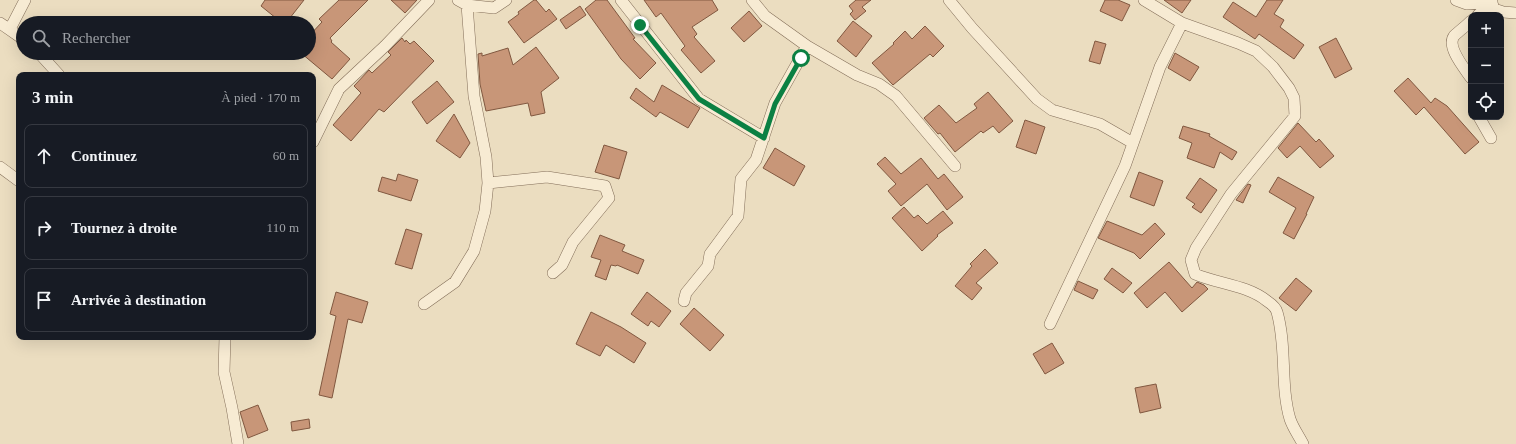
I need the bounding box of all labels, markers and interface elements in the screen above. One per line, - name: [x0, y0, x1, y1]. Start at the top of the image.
- map controls: [1468, 12, 1504, 120]
- button: +: [1468, 12, 1504, 48]
- search box: [16, 16, 316, 60]
- route end: [631, 16, 649, 34]
- icon: search: [30, 27, 52, 49]
- text: Rechercher: [62, 30, 130, 46]
- button: −: [1468, 48, 1504, 84]
- route start: [792, 49, 810, 67]
- button: locate: [1468, 84, 1504, 120]
- text: 3 min: [32, 88, 73, 107]
- text: À pied · 170 m: [221, 90, 300, 105]
- icon: ahead: [33, 145, 55, 167]
- text: Continuez: [71, 148, 137, 164]
- text: 60 m: [273, 148, 299, 163]
- icon: right: [33, 217, 55, 239]
- text: Tournez à droite: [71, 220, 177, 236]
- text: 110 m: [267, 220, 299, 235]
- icon: arrive: [33, 289, 55, 311]
- text: Arrivée à destination: [71, 292, 206, 308]

